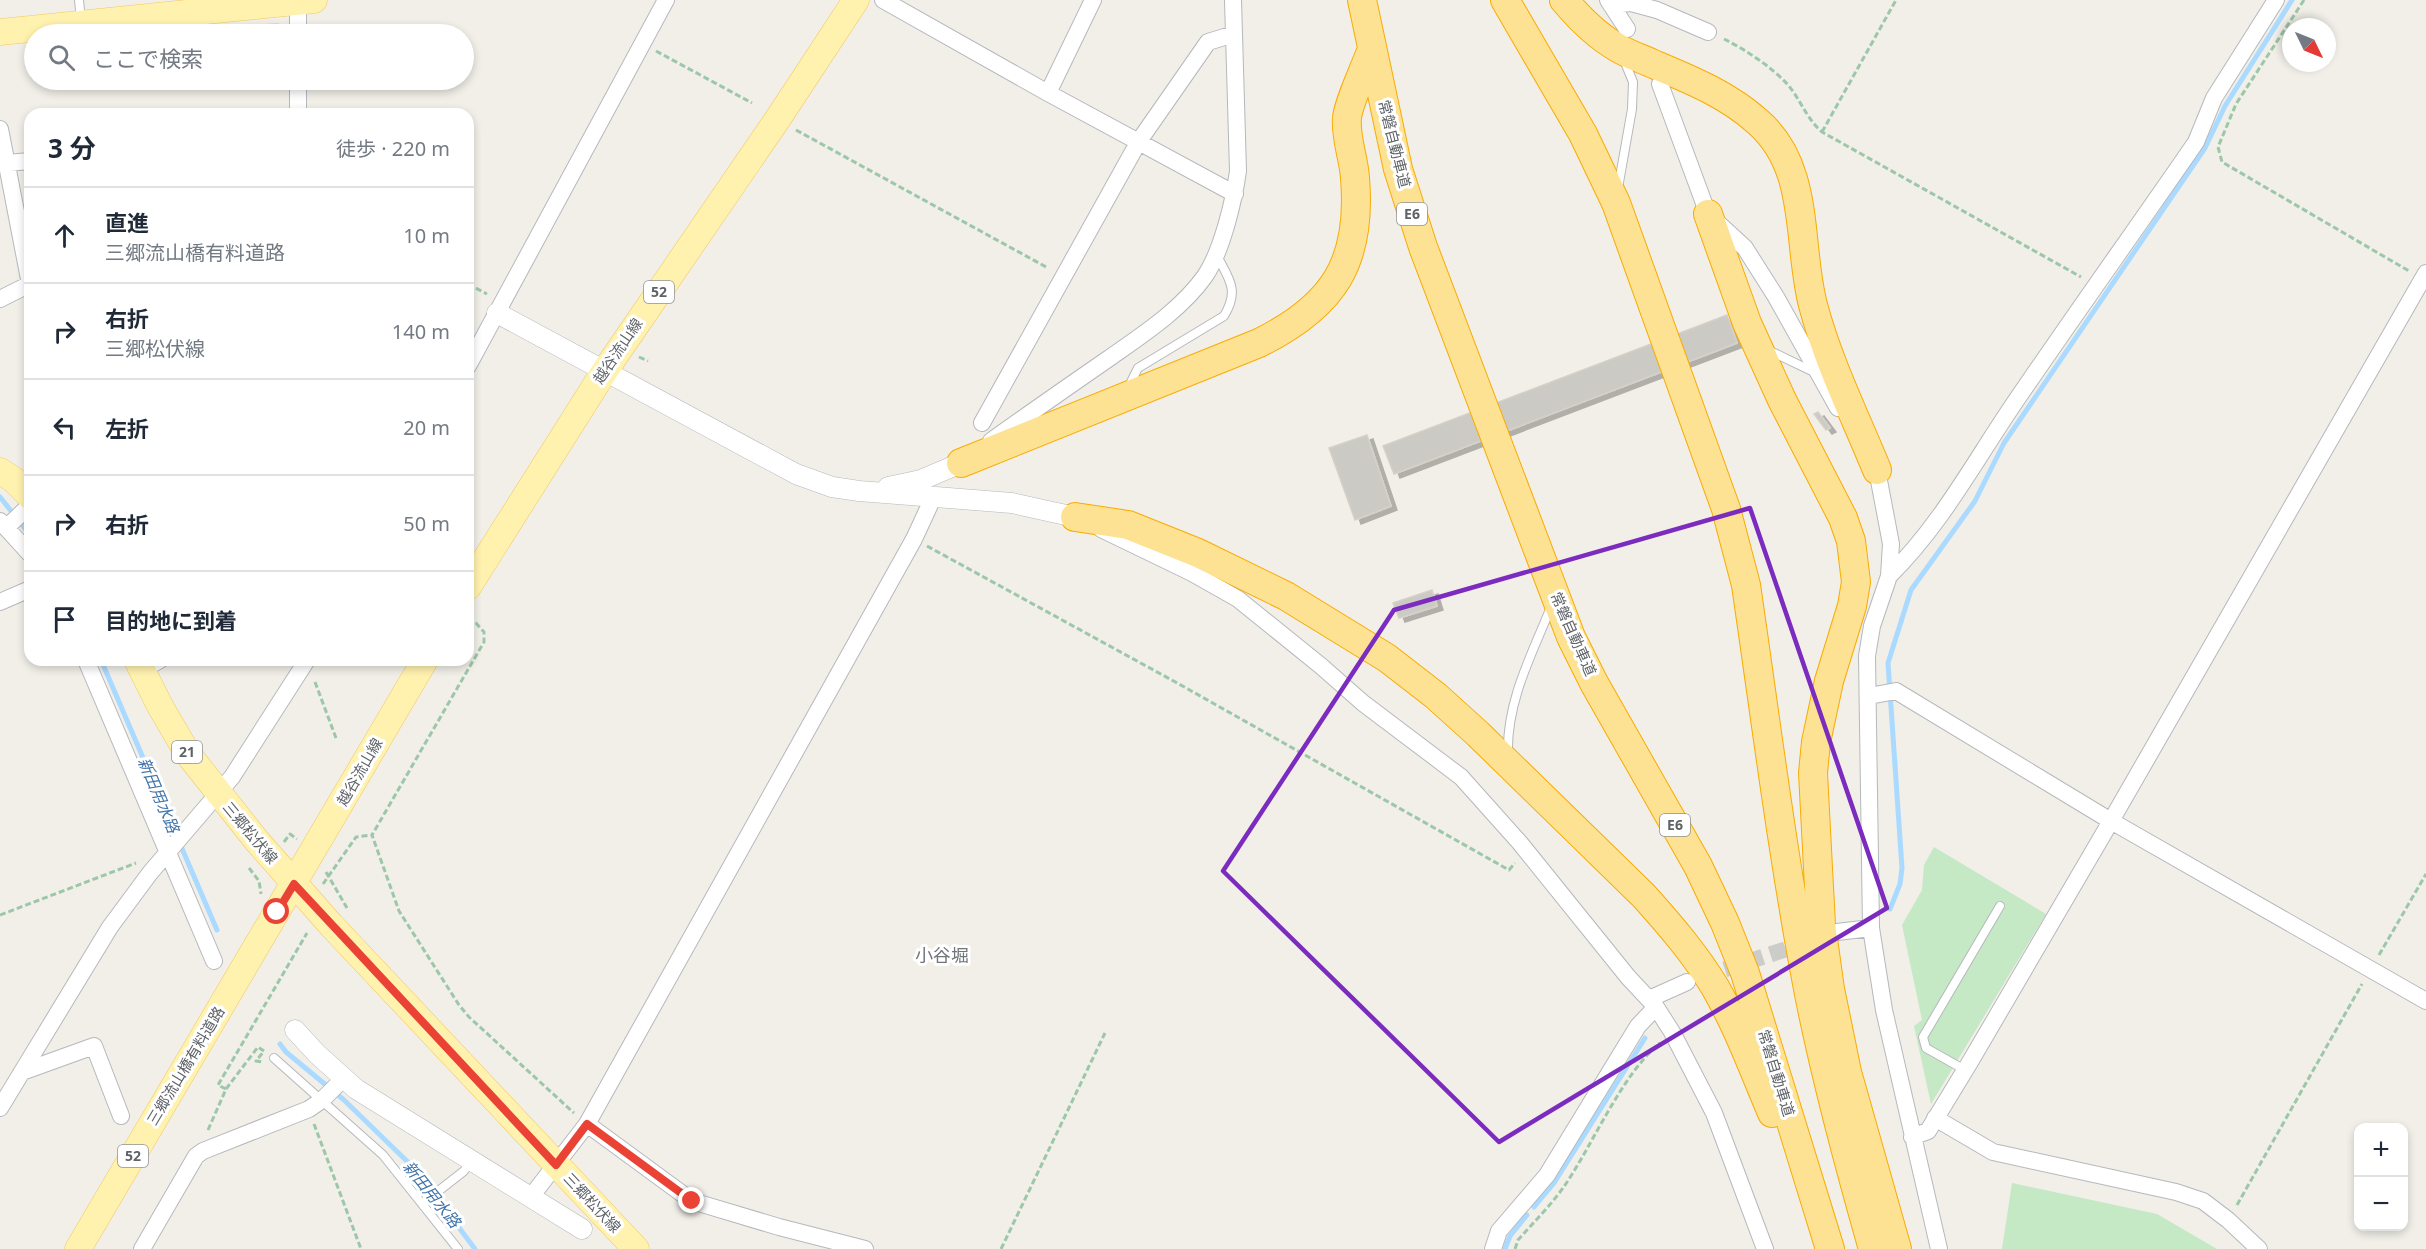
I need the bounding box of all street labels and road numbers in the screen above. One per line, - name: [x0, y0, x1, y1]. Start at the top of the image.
- street label: 常磐自動車道: [1374, 98, 1416, 190]
- road number: E6: [1397, 203, 1427, 225]
- road number: 52: [644, 281, 674, 303]
- street label: 越谷流山線: [587, 314, 646, 388]
- street label: 常磐自動車道: [1546, 588, 1601, 679]
- street label: 越谷流山線: [331, 734, 387, 810]
- road number: 21: [172, 741, 202, 763]
- street label: 三郷松伏線: [219, 797, 283, 868]
- road number: E6: [1660, 814, 1690, 836]
- street label: 三郷流山橋有料道路: [142, 1002, 228, 1129]
- street label: 常磐自動車道: [1754, 1027, 1800, 1119]
- road number: 52: [118, 1145, 148, 1167]
- street label: 三郷松伏線: [560, 1168, 626, 1237]

